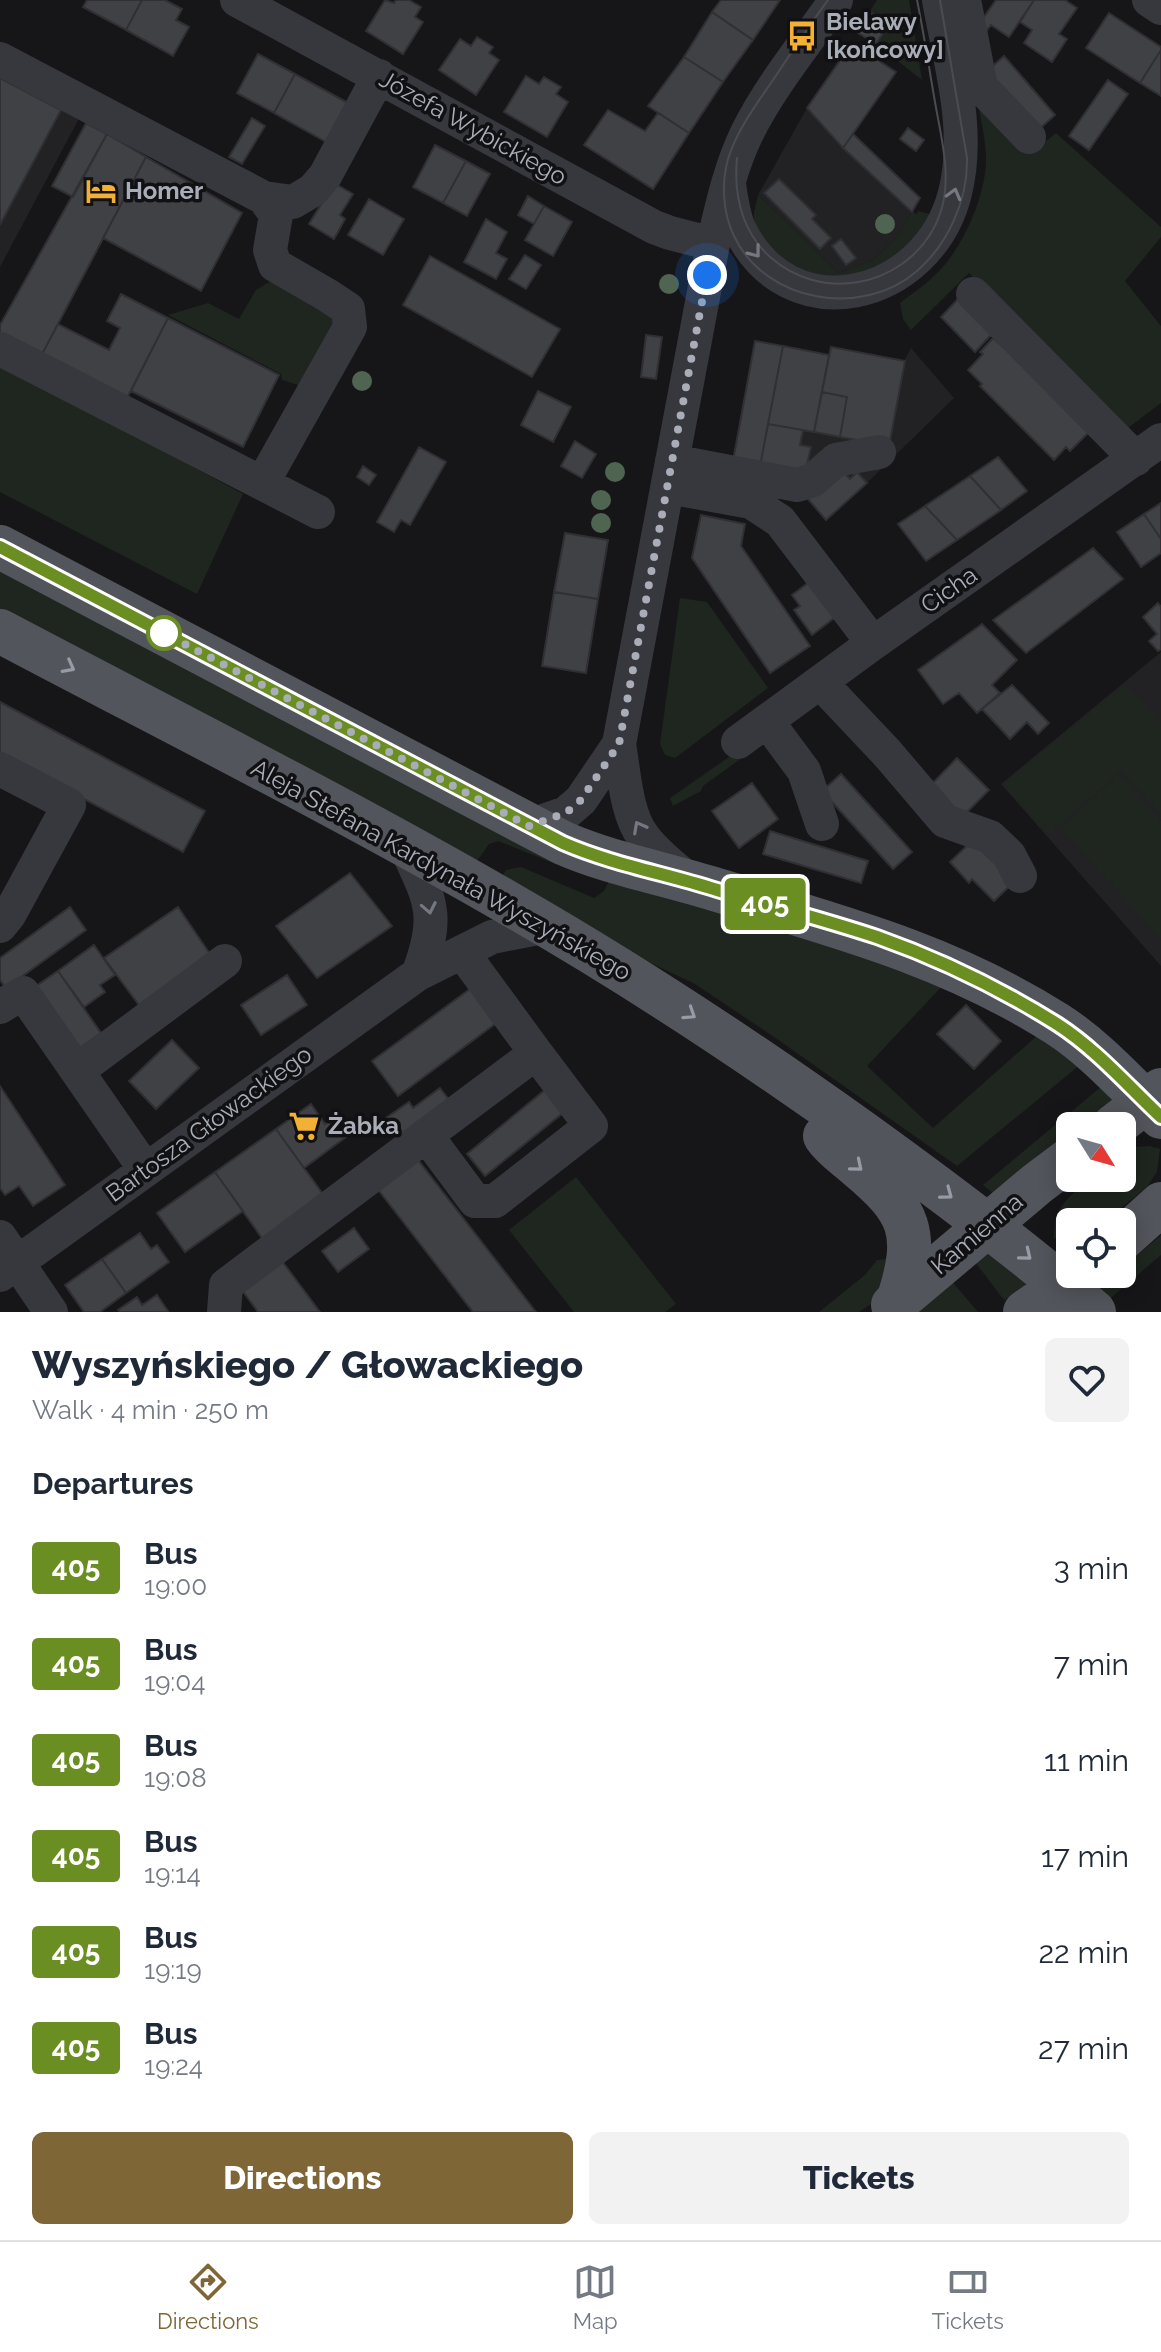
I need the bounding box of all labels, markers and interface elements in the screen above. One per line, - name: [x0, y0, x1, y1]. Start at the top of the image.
- place label: Bielawy [końcowy]: [826, 7, 944, 64]
- bus stop icon: Bielawy [końcowy]: [785, 19, 819, 53]
- street label: Józefa Wybickiego: [375, 64, 572, 191]
- hotel icon: Homer: [84, 174, 118, 208]
- place label: Homer: [125, 176, 203, 205]
- one-way arrow: [945, 188, 962, 202]
- one-way arrow: [745, 243, 760, 257]
- your location: [687, 255, 727, 295]
- street label: Cicha: [915, 560, 982, 619]
- unlabelled marker: [147, 616, 181, 650]
- one-way arrow: [60, 657, 75, 673]
- street label: Aleja Stefana Kardynała Wyszyńskiego: [246, 753, 636, 986]
- one-way arrow: [633, 821, 648, 835]
- line badge: 405: [719, 878, 811, 930]
- text: 405: [741, 887, 789, 920]
- one-way arrow: [420, 901, 437, 915]
- one-way arrow: [681, 1005, 696, 1020]
- street label: Bartosza Głowackiego: [100, 1039, 317, 1208]
- supermarket icon: Żabka: [287, 1109, 321, 1143]
- place label: Żabka: [328, 1111, 399, 1140]
- north arrow: [1056, 1112, 1136, 1192]
- map controls: [1056, 1112, 1136, 1288]
- one-way arrow: [848, 1156, 863, 1171]
- one-way arrow: [938, 1185, 953, 1199]
- street label: Kamienna: [925, 1187, 1028, 1280]
- button: locate: [1056, 1208, 1136, 1288]
- one-way arrow: [1017, 1245, 1031, 1260]
- button: heart: [1045, 1338, 1129, 1422]
- text: Wyszyńskiego / Głowackiego: [32, 1342, 583, 1387]
- text: Walk · 4 min · 250 m: [32, 1395, 269, 1425]
- text: Departures: [32, 1466, 194, 1501]
- text: Bus: [144, 1536, 198, 1571]
- text: 405: [52, 1551, 100, 1584]
- text: 3 min: [1054, 1551, 1129, 1586]
- text: 19:00: [144, 1571, 207, 1601]
- text: Bus: [144, 1632, 198, 1667]
- text: 405: [52, 1647, 100, 1680]
- text: 7 min: [1054, 1647, 1129, 1682]
- text: 19:04: [144, 1667, 205, 1697]
- text: Bus: [144, 1728, 198, 1763]
- text: 405: [52, 1743, 100, 1776]
- text: 11 min: [1044, 1743, 1129, 1778]
- text: 19:08: [144, 1763, 207, 1793]
- text: Bus: [144, 1824, 198, 1859]
- text: 405: [52, 1839, 100, 1872]
- text: 17 min: [1041, 1839, 1129, 1874]
- text: 19:14: [144, 1859, 201, 1889]
- text: Bus: [144, 1920, 198, 1955]
- text: 405: [52, 1935, 100, 1968]
- text: 22 min: [1038, 1935, 1129, 1970]
- text: 19:19: [144, 1955, 202, 1985]
- text: Bus: [144, 2016, 198, 2051]
- text: 405: [52, 2031, 100, 2064]
- text: 27 min: [1038, 2031, 1129, 2066]
- text: 19:24: [144, 2051, 203, 2081]
- button: Directions: [32, 2132, 573, 2224]
- button: Tickets: [589, 2132, 1129, 2224]
- tab: Directions: [157, 2260, 259, 2334]
- tab: Map: [573, 2260, 618, 2334]
- tab: Tickets: [932, 2260, 1004, 2334]

